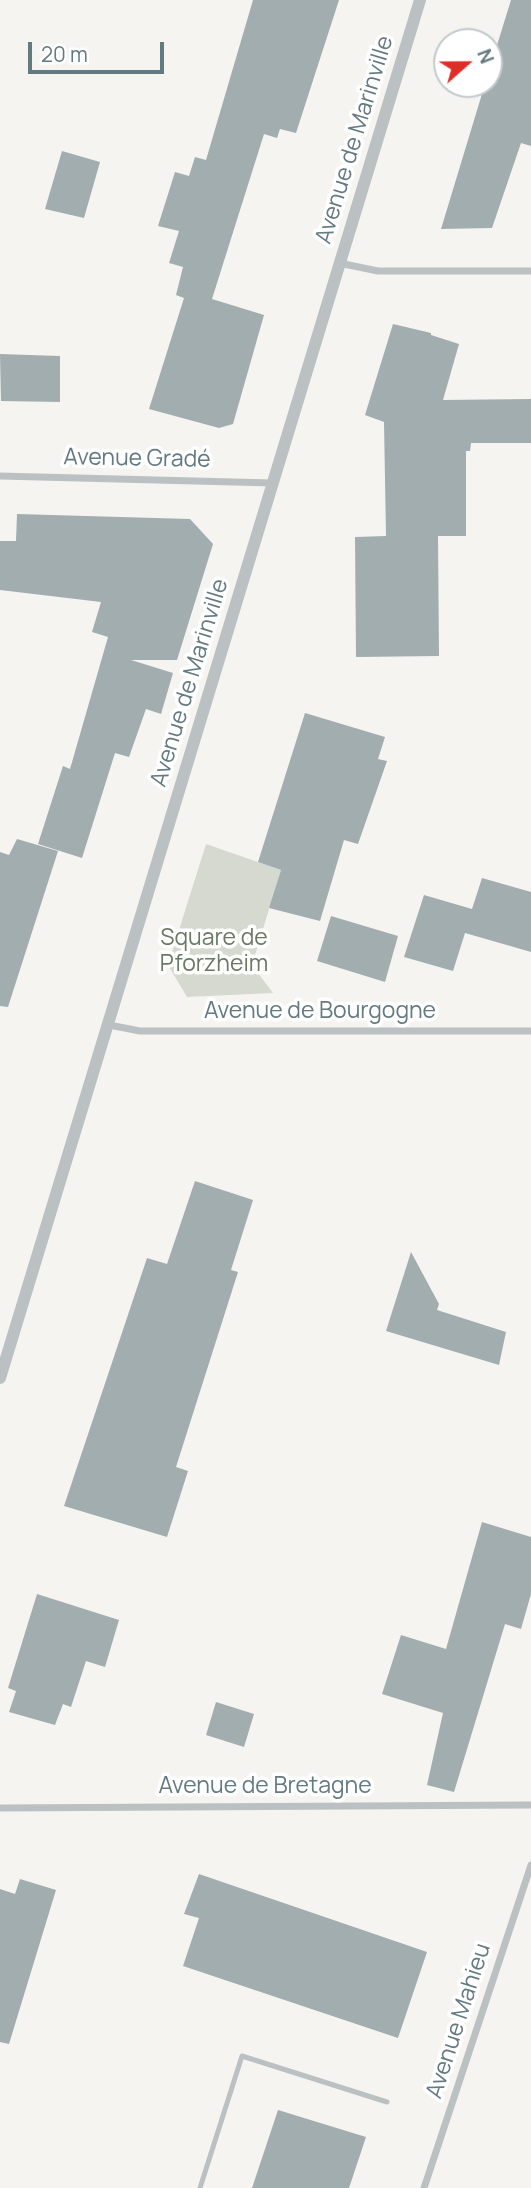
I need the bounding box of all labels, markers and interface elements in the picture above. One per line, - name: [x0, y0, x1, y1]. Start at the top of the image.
- scale bar: [32, 28, 168, 72]
- north arrow: [433, 28, 503, 98]
- street label: Avenue de Marinville: [310, 33, 400, 247]
- text: 20 m: [41, 40, 88, 68]
- text: N: [471, 45, 500, 67]
- street label: Avenue Gradé: [63, 444, 211, 474]
- street label: Avenue de Marinville: [145, 576, 235, 790]
- park label: Square de Pforzheim: [160, 925, 268, 979]
- street label: Avenue de Bourgogne: [204, 998, 436, 1026]
- street label: Avenue de Bretagne: [158, 1773, 372, 1801]
- street label: Avenue Mahieu: [421, 1940, 497, 2102]

